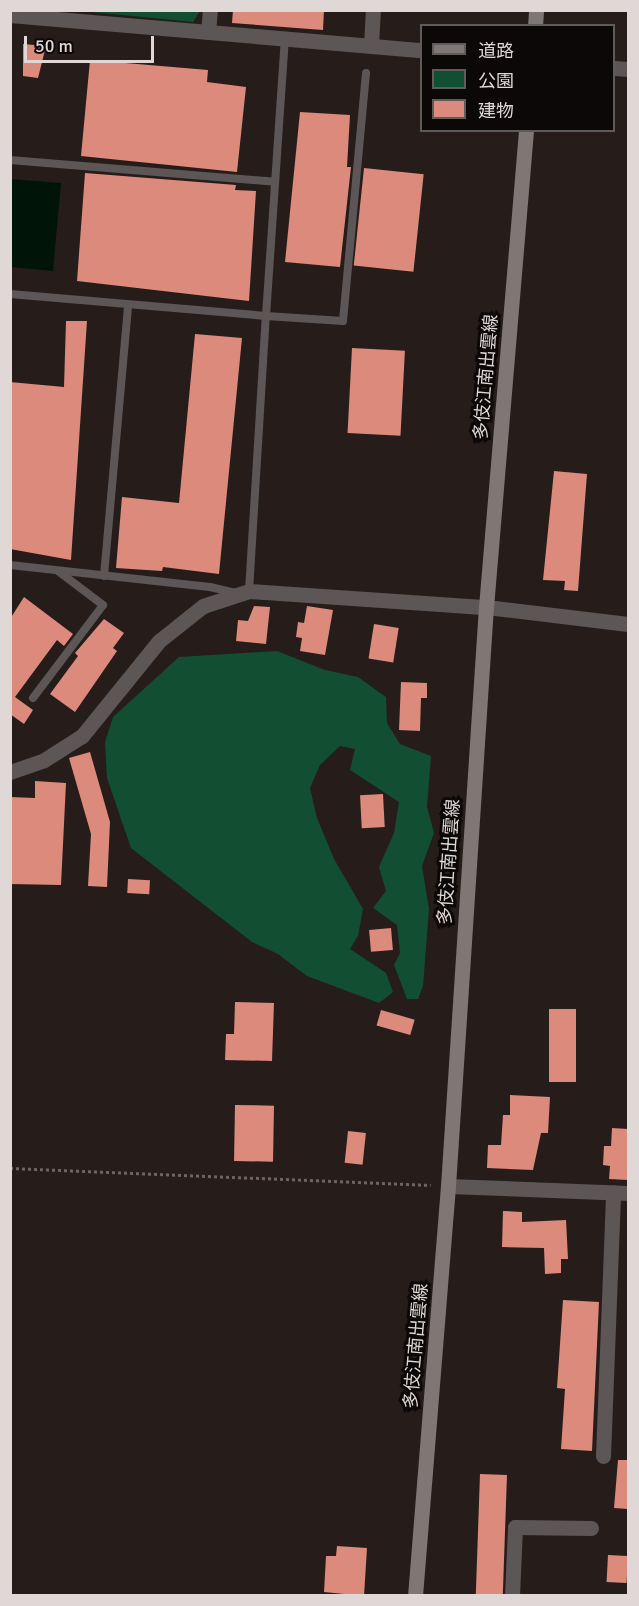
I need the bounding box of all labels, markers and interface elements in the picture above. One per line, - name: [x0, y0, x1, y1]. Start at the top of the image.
- scale bar: [27, 24, 158, 62]
- legend: [420, 24, 615, 132]
- text: 50 m: [35, 35, 73, 57]
- text: 道路: [478, 40, 514, 62]
- text: 公園: [478, 70, 514, 92]
- text: 建物: [478, 100, 514, 122]
- street label: 多伎江南出雲線: [470, 313, 502, 441]
- street label: 多伎江南出雲線: [434, 798, 464, 926]
- street label: 多伎江南出雲線: [400, 1282, 432, 1410]

